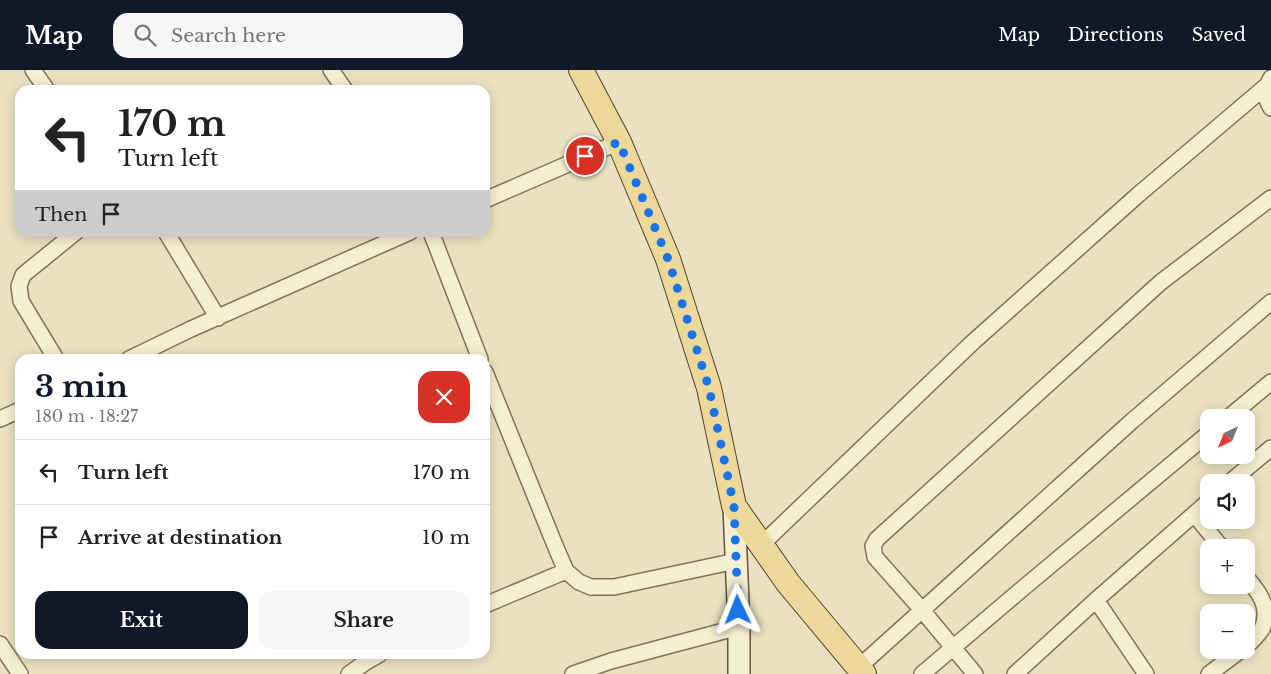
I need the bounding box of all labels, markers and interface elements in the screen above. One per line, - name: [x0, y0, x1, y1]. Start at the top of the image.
- search box: [113, 13, 463, 58]
- text: Map: [25, 21, 83, 50]
- icon: search: [131, 21, 159, 49]
- text: Search here: [171, 24, 286, 47]
- text: Map: [998, 24, 1040, 46]
- text: Directions: [1068, 24, 1164, 46]
- text: Saved: [1192, 24, 1246, 46]
- text: 170 m: [118, 102, 226, 145]
- icon: left: [35, 105, 100, 170]
- pin: [564, 135, 606, 177]
- icon: arrive: [571, 142, 599, 170]
- text: Turn left: [118, 145, 218, 172]
- icon: arrive: [97, 200, 125, 228]
- text: Then: [35, 203, 87, 226]
- text: 3 min: [35, 368, 128, 405]
- button: close: [418, 371, 470, 423]
- text: 180 m · 18:27: [35, 406, 138, 426]
- north arrow: [1200, 409, 1255, 464]
- map controls: [1200, 409, 1255, 659]
- icon: left: [35, 458, 63, 486]
- text: Turn left: [78, 461, 169, 484]
- text: 170 m: [413, 461, 470, 484]
- button: sound: [1200, 474, 1255, 529]
- icon: arrive: [35, 523, 63, 551]
- text: Arrive at destination: [78, 526, 282, 549]
- text: 10 m: [422, 526, 470, 549]
- button: +: [1200, 539, 1255, 594]
- position arrow: [711, 583, 763, 635]
- button: Exit: [35, 591, 248, 649]
- button: Share: [258, 591, 470, 649]
- button: −: [1200, 604, 1255, 659]

